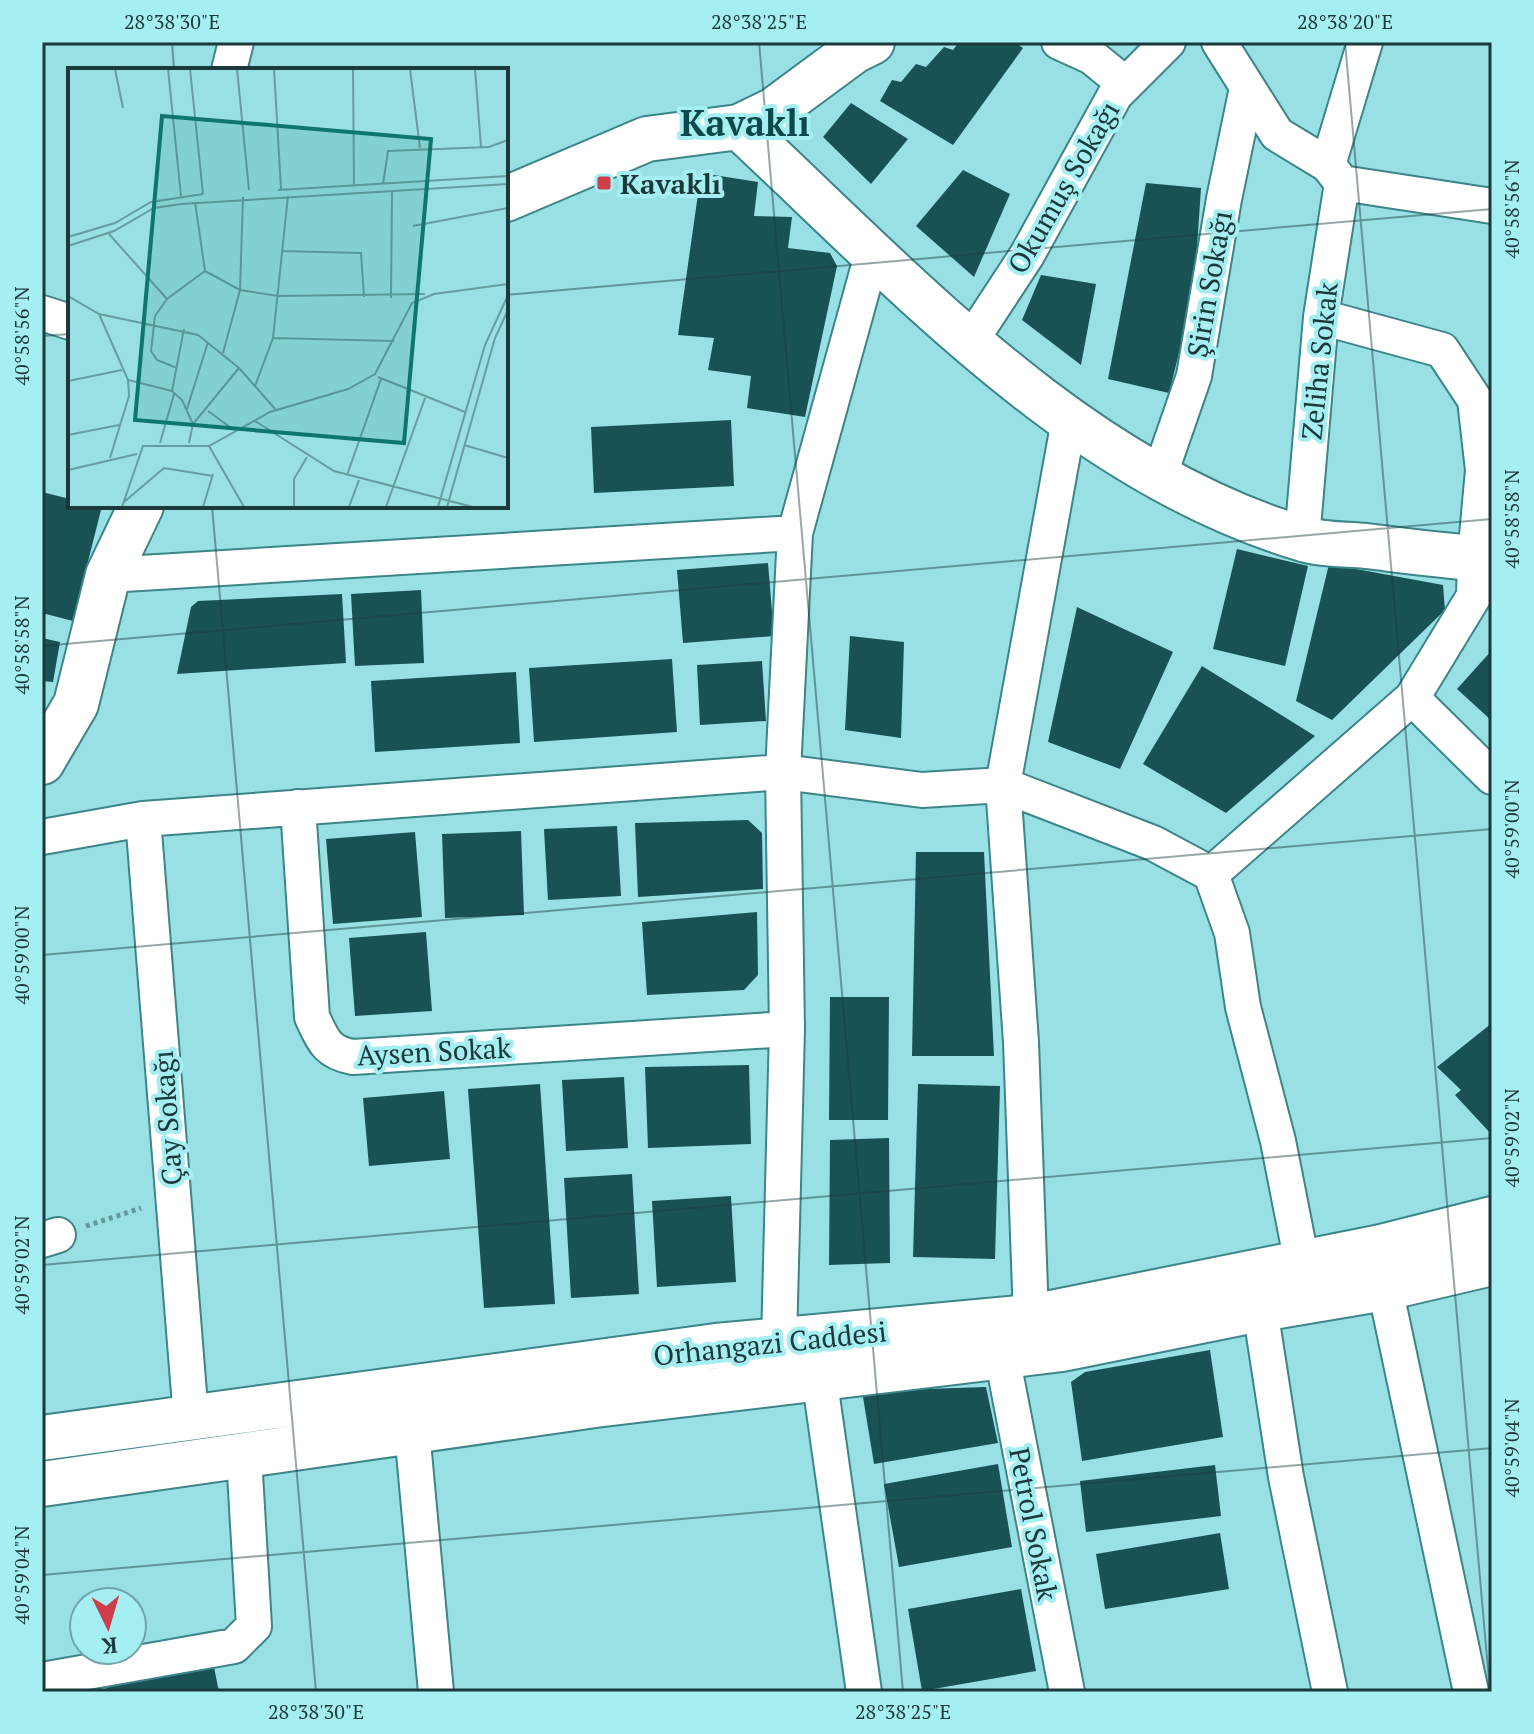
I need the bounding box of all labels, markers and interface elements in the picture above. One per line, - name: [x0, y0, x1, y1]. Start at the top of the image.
- text: 28°38'30"E: [124, 8, 220, 35]
- text: 28°38'25"E: [711, 8, 807, 35]
- text: 28°38'20"E: [1297, 8, 1393, 35]
- inset map: [68, 68, 508, 508]
- street label: Okumuş Sokağı: [999, 94, 1127, 280]
- district label: Kavaklı: [680, 99, 810, 146]
- text: 40°58'56"N: [1498, 159, 1525, 259]
- place label: Kavaklı: [620, 165, 721, 202]
- marker: Kavaklı: [595, 174, 613, 192]
- street label: Şirin Sokağı: [1178, 208, 1240, 360]
- street label: Zeliha Sokak: [1292, 280, 1346, 442]
- text: 40°58'56"N: [8, 286, 35, 386]
- text: 40°58'58"N: [1498, 469, 1525, 569]
- text: 40°58'58"N: [8, 595, 35, 695]
- text: 40°59'00"N: [1498, 779, 1525, 879]
- text: 40°59'00"N: [8, 905, 35, 1005]
- street label: Aysen Sokak: [356, 1028, 513, 1074]
- street label: Çay Sokağı: [144, 1049, 190, 1187]
- text: 40°59'02"N: [1498, 1088, 1525, 1188]
- text: 40°59'02"N: [8, 1215, 35, 1315]
- street label: Orhangazi Caddesi: [652, 1312, 888, 1374]
- text: 40°59'04"N: [1498, 1398, 1525, 1498]
- street label: Petrol Sokak: [1001, 1444, 1067, 1604]
- text: 40°59'04"N: [8, 1525, 35, 1625]
- north arrow: [68, 1586, 148, 1666]
- text: K: [100, 1631, 119, 1662]
- text: 28°38'30"E: [268, 1698, 364, 1725]
- text: 28°38'25"E: [855, 1698, 951, 1725]

